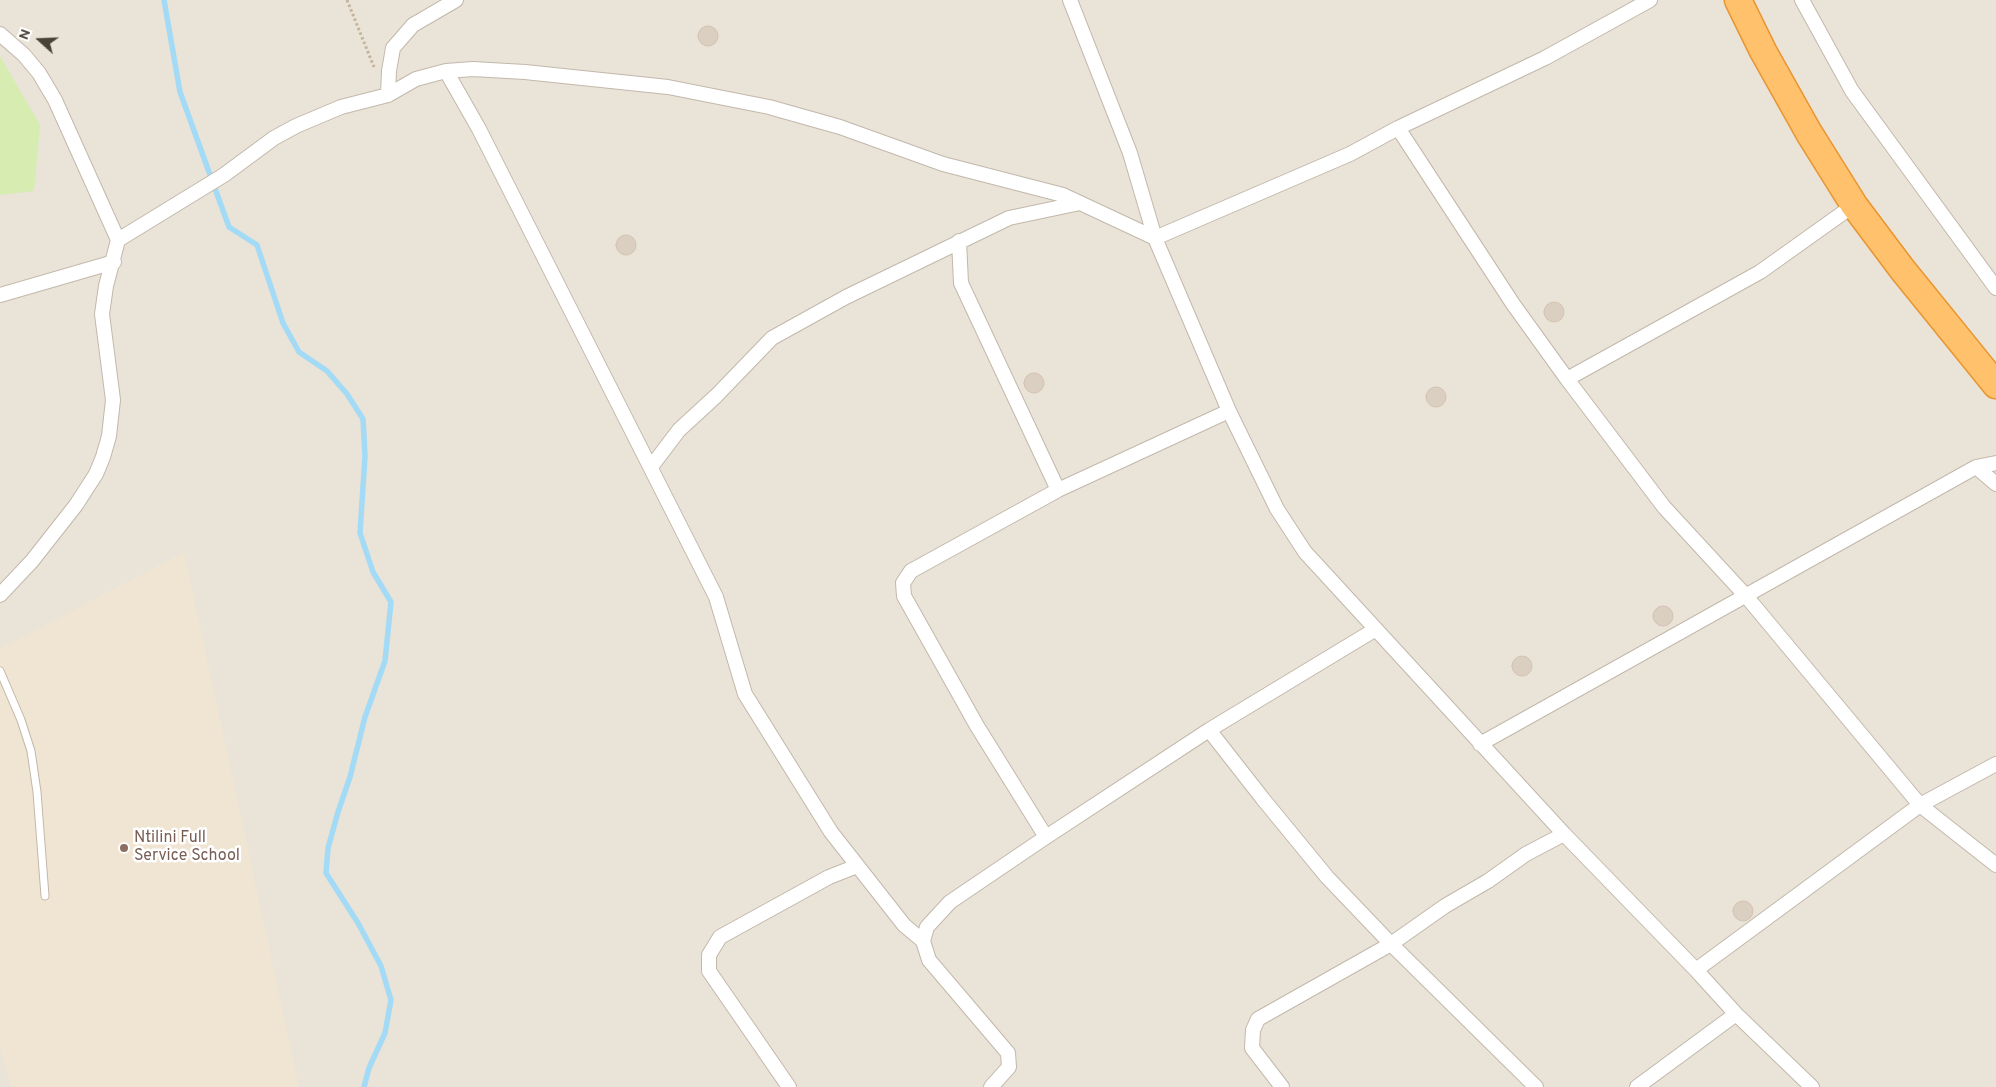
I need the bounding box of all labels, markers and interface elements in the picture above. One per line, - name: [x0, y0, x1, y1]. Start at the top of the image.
- north arrow: [15, 15, 65, 65]
- text: N: [16, 27, 35, 42]
- place label: Ntilini Full Service School: [134, 829, 240, 867]
- marker: Ntilini Full Service School: [118, 842, 130, 854]

